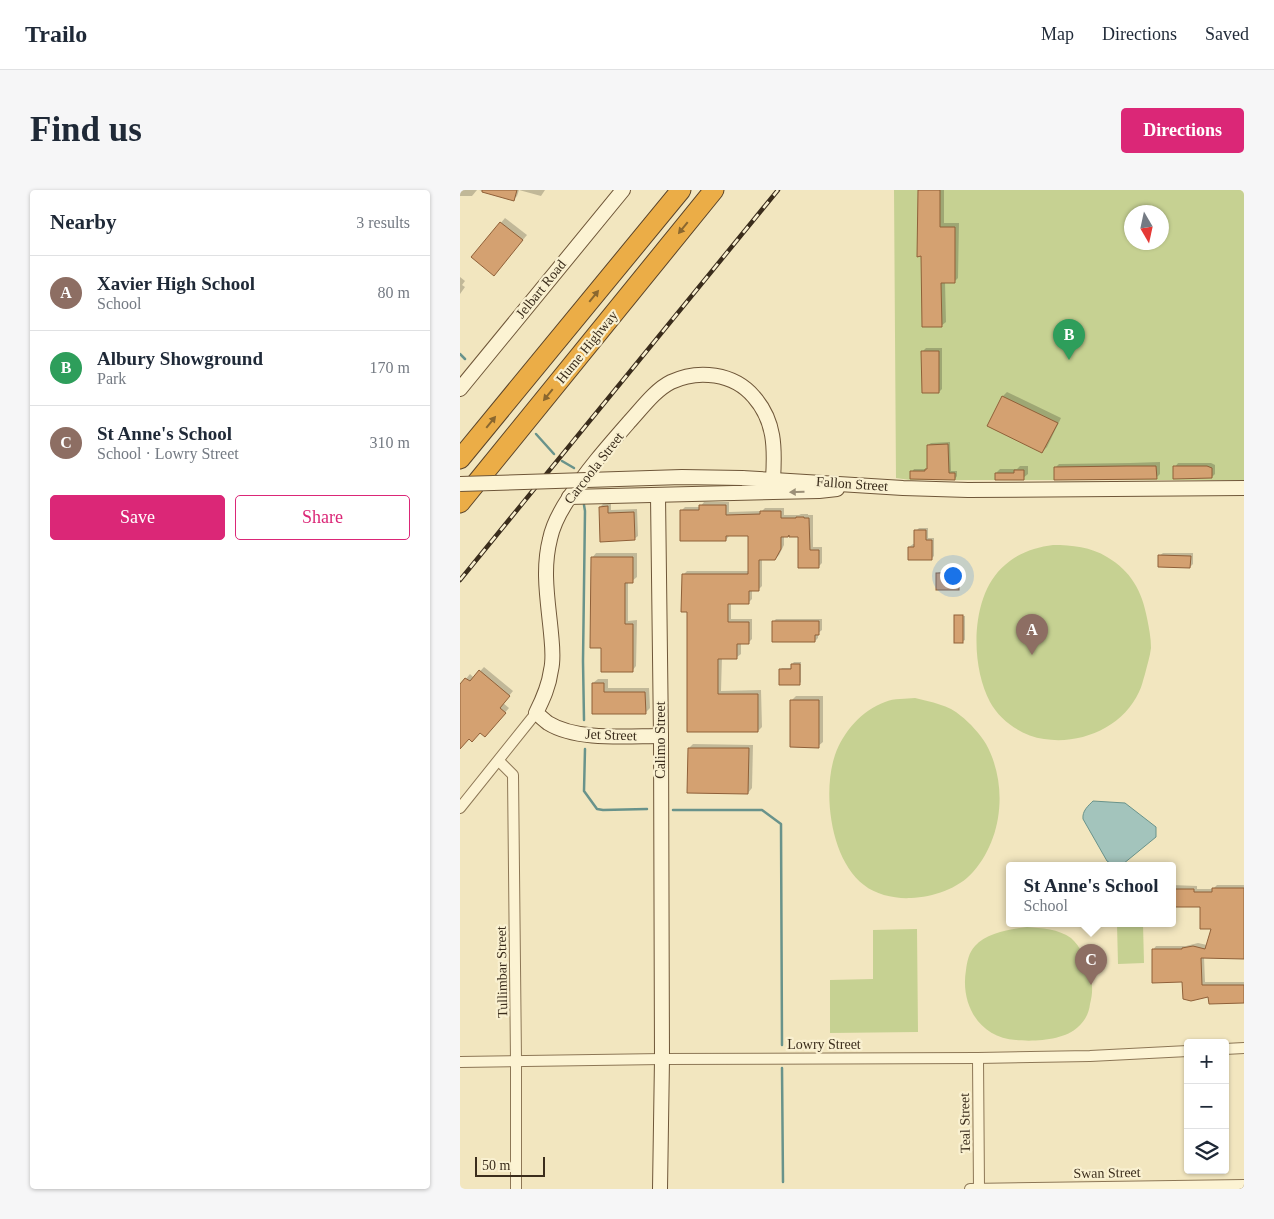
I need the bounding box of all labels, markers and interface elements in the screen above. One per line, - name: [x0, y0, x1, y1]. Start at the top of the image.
- text: Trailo: [25, 21, 87, 47]
- text: Map: [1041, 24, 1074, 44]
- text: Directions: [1102, 24, 1177, 44]
- text: Saved: [1205, 24, 1249, 44]
- button: Directions: [1121, 108, 1244, 153]
- text: Find us: [30, 110, 142, 149]
- north arrow: [1124, 205, 1169, 250]
- text: Nearby: [50, 210, 117, 234]
- text: 3 results: [356, 214, 410, 231]
- one-way arrow: [677, 221, 688, 234]
- street label: Jelbart Road: [513, 257, 569, 321]
- text: Xavier High School: [97, 273, 255, 294]
- text: A: [60, 284, 72, 301]
- text: 80 m: [378, 284, 410, 301]
- one-way arrow: [588, 290, 599, 303]
- text: School: [97, 295, 141, 312]
- street label: Hume Highway: [553, 308, 621, 386]
- pin: B: [1053, 319, 1085, 360]
- text: Albury Showground: [97, 348, 263, 369]
- text: B: [61, 359, 71, 376]
- text: 170 m: [370, 359, 410, 376]
- text: Park: [97, 370, 126, 387]
- one-way arrow: [542, 388, 553, 401]
- one-way arrow: [485, 415, 496, 428]
- text: St Anne's School: [97, 423, 232, 444]
- street label: Carcoola Street: [561, 429, 627, 507]
- text: C: [60, 434, 72, 451]
- text: 310 m: [370, 434, 410, 451]
- text: School · Lowry Street: [97, 445, 239, 462]
- street label: Fallon Street: [816, 474, 889, 494]
- one-way arrow: [788, 488, 804, 496]
- button: Save: [50, 495, 225, 540]
- button: Share: [235, 495, 410, 540]
- your location: [940, 563, 966, 589]
- pin: A: [1016, 614, 1048, 655]
- street label: Calimo Street: [653, 701, 668, 779]
- street label: Jet Street: [585, 727, 637, 743]
- popup: [1006, 862, 1176, 927]
- text: St Anne's School: [1023, 875, 1159, 896]
- text: School: [1023, 897, 1068, 914]
- street label: Tullimbar Street: [494, 926, 510, 1018]
- pin: C: [1075, 944, 1107, 985]
- street label: Lowry Street: [787, 1037, 861, 1052]
- map controls: [1184, 1039, 1229, 1174]
- button: +: [1184, 1039, 1229, 1084]
- button: −: [1184, 1084, 1229, 1129]
- street label: Teal Street: [957, 1093, 973, 1153]
- button: layers: [1184, 1129, 1229, 1174]
- scale bar: [475, 1154, 545, 1177]
- text: 50 m: [482, 1158, 510, 1173]
- street label: Swan Street: [1073, 1165, 1141, 1181]

